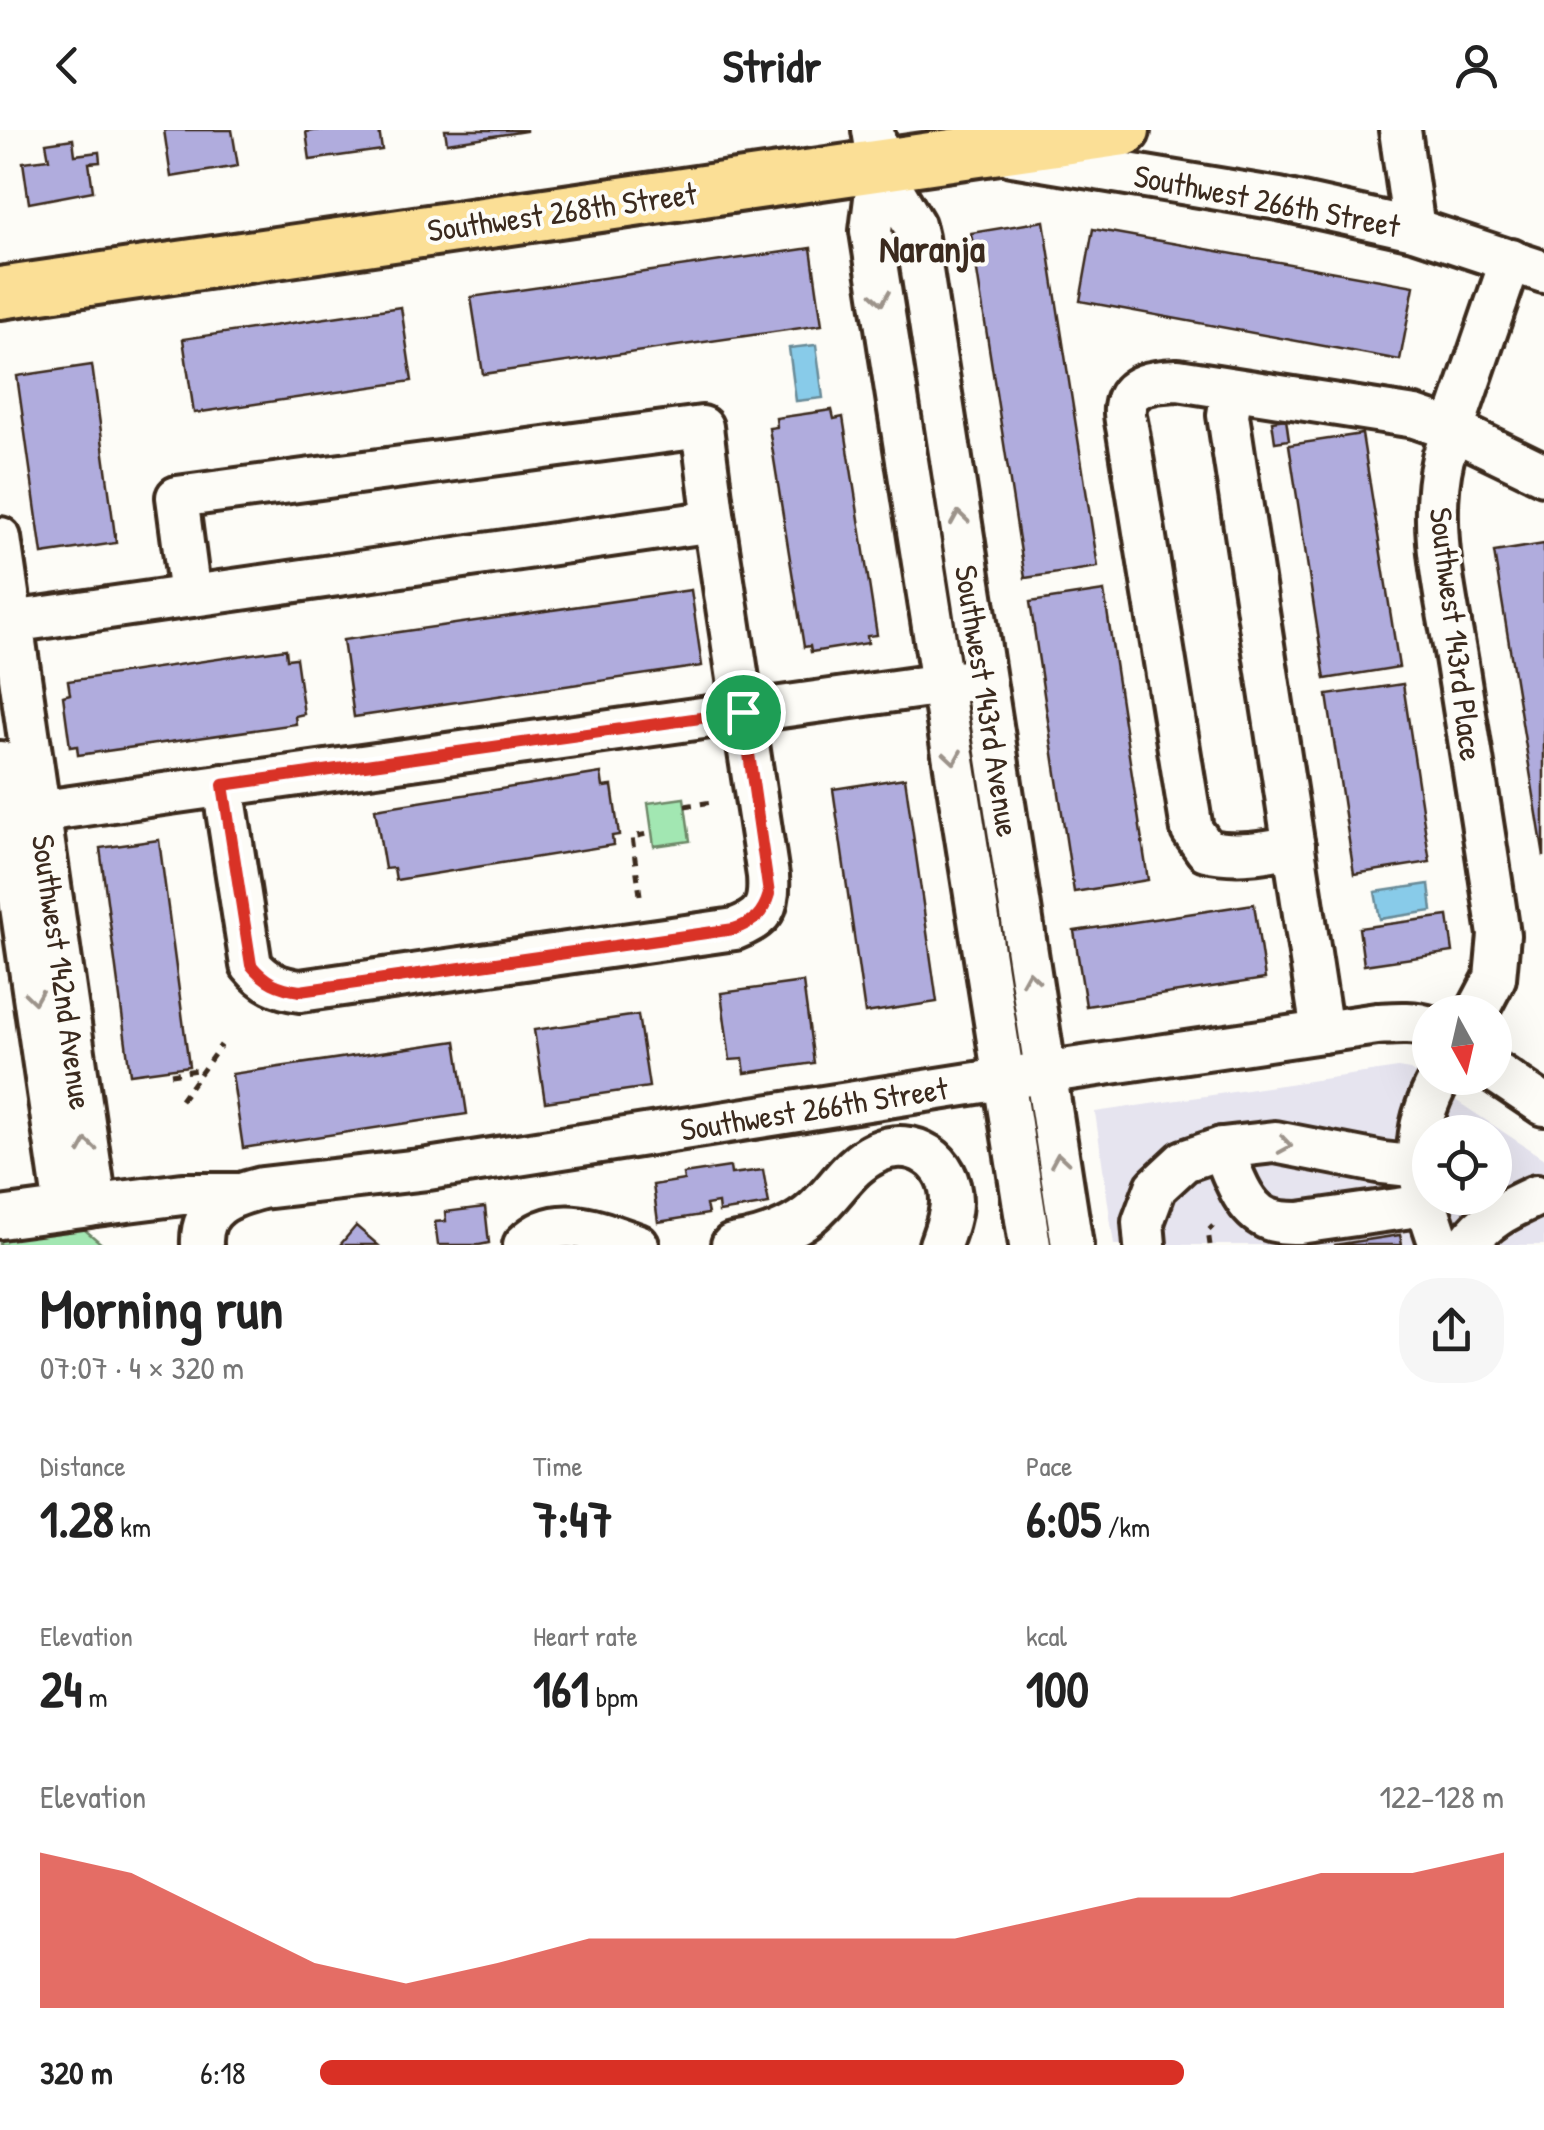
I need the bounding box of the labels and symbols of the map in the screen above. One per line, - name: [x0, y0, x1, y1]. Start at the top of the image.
- street label: Southwest 266th Street: [1131, 154, 1405, 248]
- street label: Southwest 268th Street: [425, 171, 700, 252]
- district label: Naranja: [879, 222, 985, 274]
- one-way arrow: [870, 289, 891, 306]
- street label: Southwest 143rd Place: [1420, 505, 1493, 763]
- one-way arrow: [950, 510, 971, 527]
- street label: Southwest 143rd Avenue: [945, 562, 1030, 840]
- pin: [701, 670, 786, 755]
- one-way arrow: [942, 749, 963, 765]
- street label: Southwest 142nd Avenue: [22, 832, 103, 1112]
- one-way arrow: [1020, 970, 1041, 986]
- one-way arrow: [22, 989, 43, 1005]
- north arrow: [1412, 995, 1512, 1095]
- street label: Southwest 266th Street: [677, 1066, 952, 1151]
- one-way arrow: [1277, 1134, 1293, 1155]
- one-way arrow: [77, 1137, 98, 1154]
- one-way arrow: [1049, 1151, 1070, 1168]

